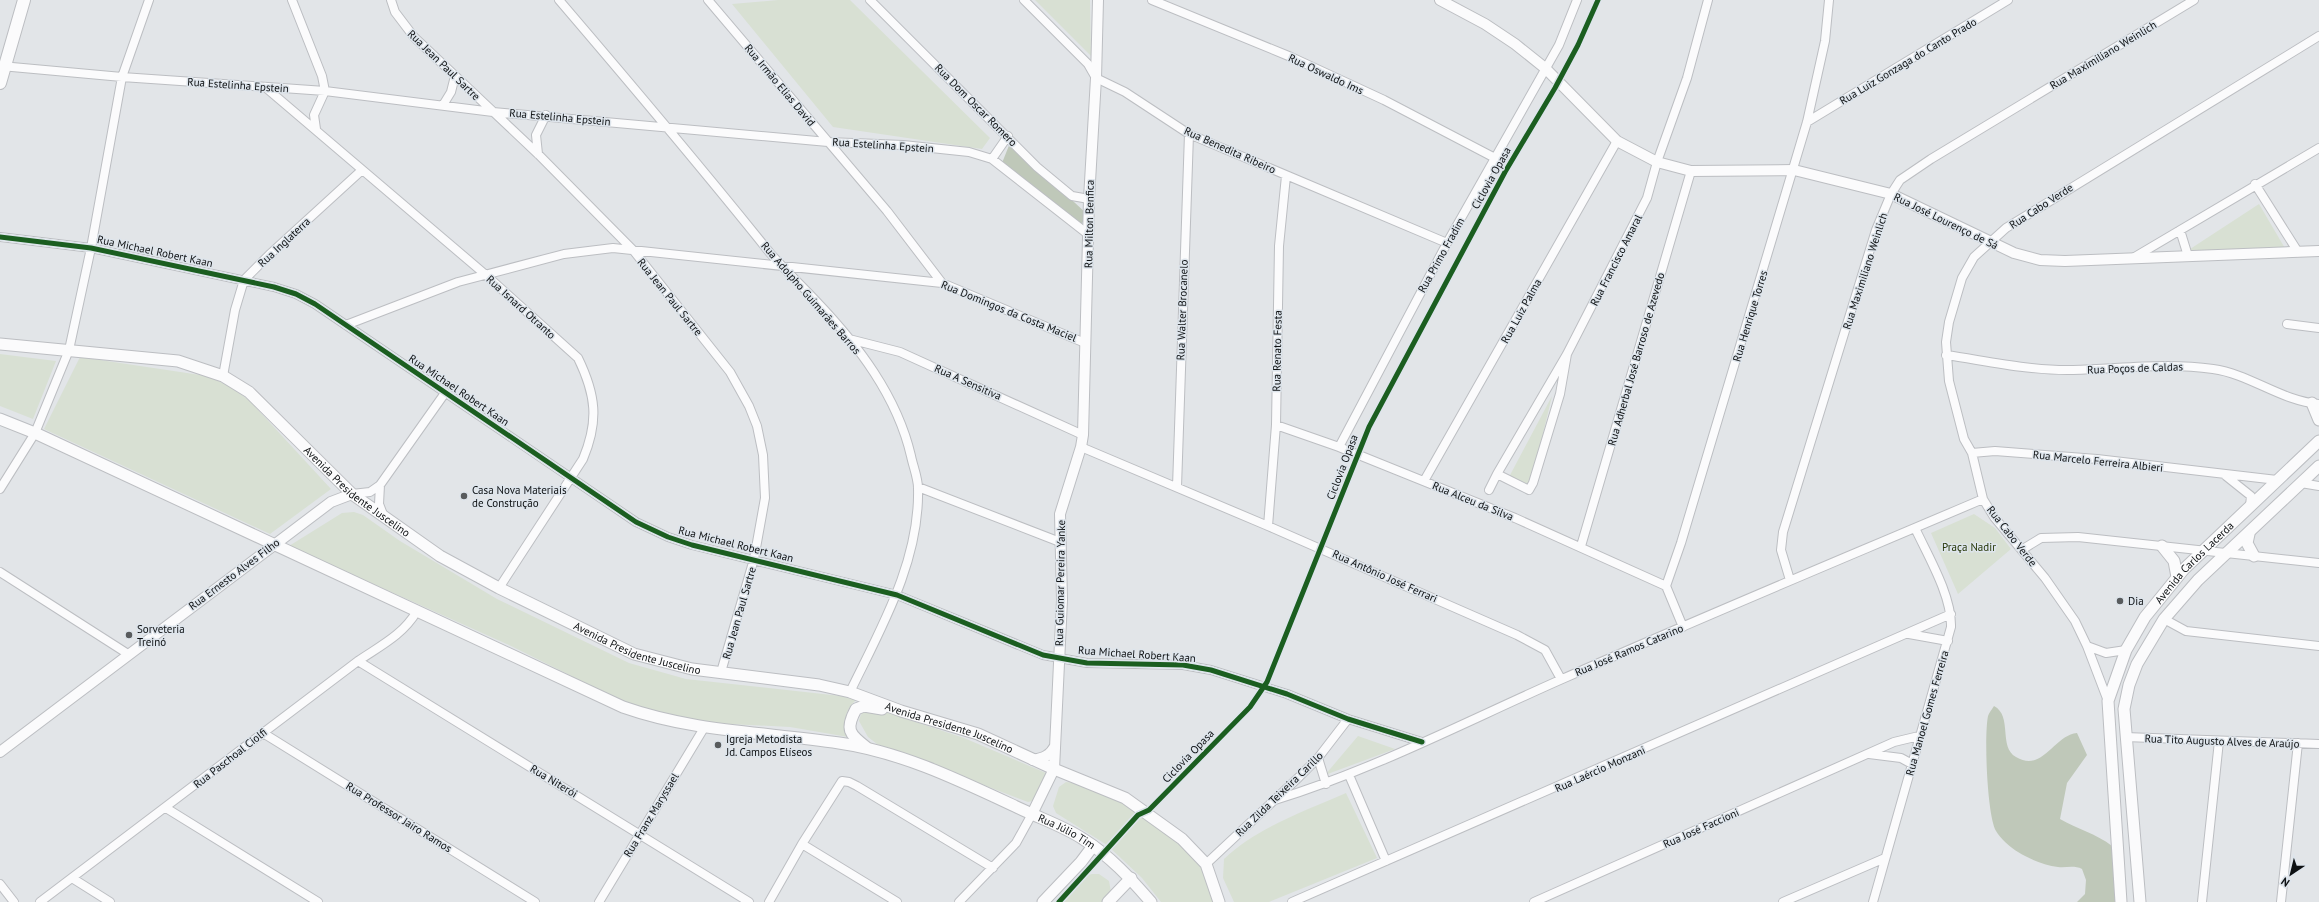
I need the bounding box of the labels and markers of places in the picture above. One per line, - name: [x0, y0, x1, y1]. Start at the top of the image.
- place label: Casa Nova Materiais de Construção: [472, 483, 567, 510]
- marker: Casa Nova Materiais de Construção: [459, 491, 469, 501]
- place label: Dia: [2128, 594, 2144, 608]
- marker: Dia: [2115, 596, 2125, 606]
- place label: Sorveteria Treinó: [137, 622, 185, 649]
- marker: Sorveteria Treinó: [124, 630, 134, 640]
- place label: Igreja Metodista Jd. Campos Elíseos: [725, 732, 812, 759]
- marker: Igreja Metodista Jd. Campos Elíseos: [713, 740, 723, 750]

